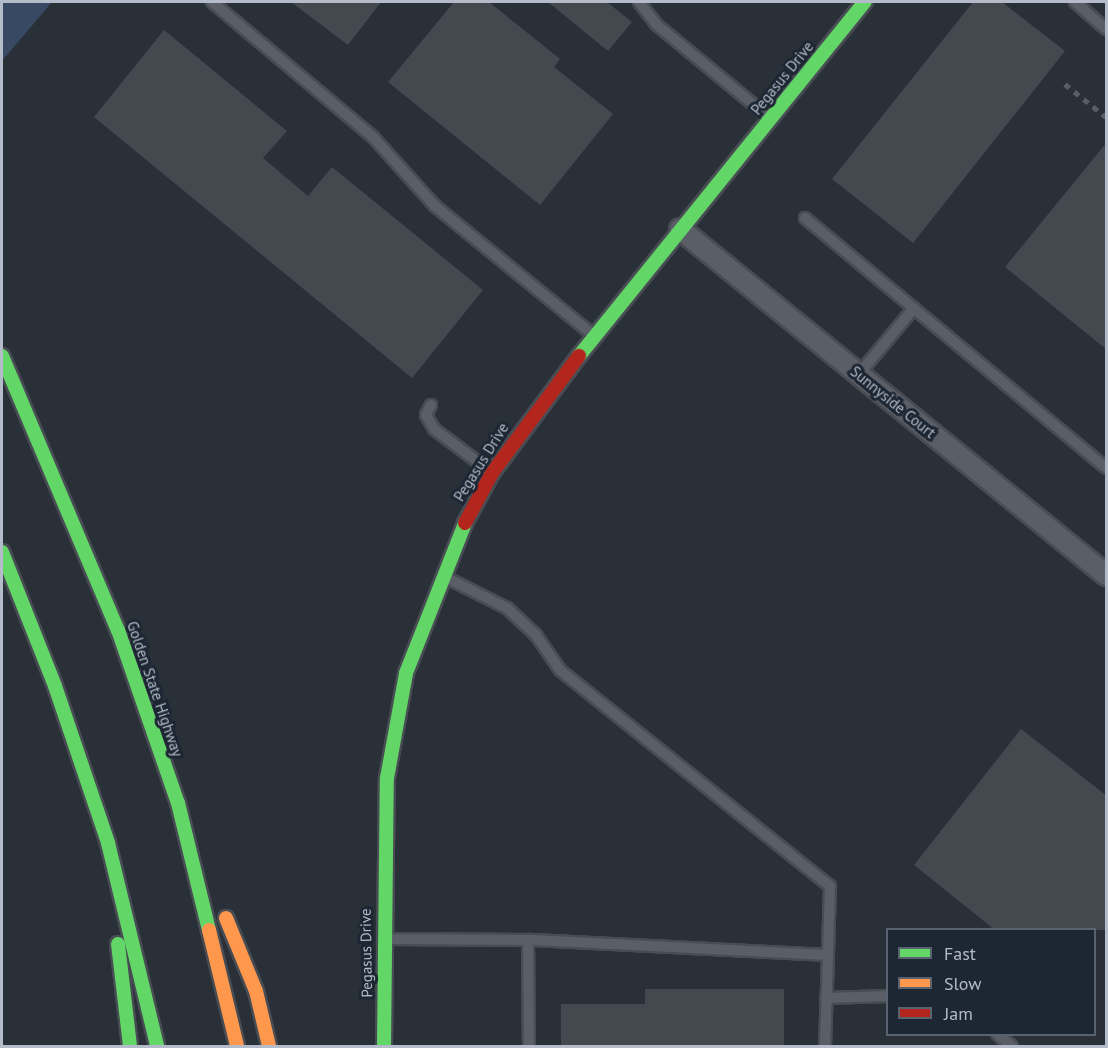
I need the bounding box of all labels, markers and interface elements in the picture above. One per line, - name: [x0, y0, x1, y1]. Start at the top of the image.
- street label: Pegasus Drive: [747, 38, 817, 118]
- street label: Sunnyside Court: [847, 362, 939, 442]
- street label: Pegasus Drive: [450, 419, 512, 505]
- street label: Golden State Highway: [123, 619, 187, 759]
- street label: Pegasus Drive: [356, 908, 376, 998]
- legend: [886, 928, 1096, 1036]
- text: Fast: [944, 942, 976, 965]
- text: Slow: [944, 972, 982, 995]
- text: Jam: [944, 1002, 973, 1025]

